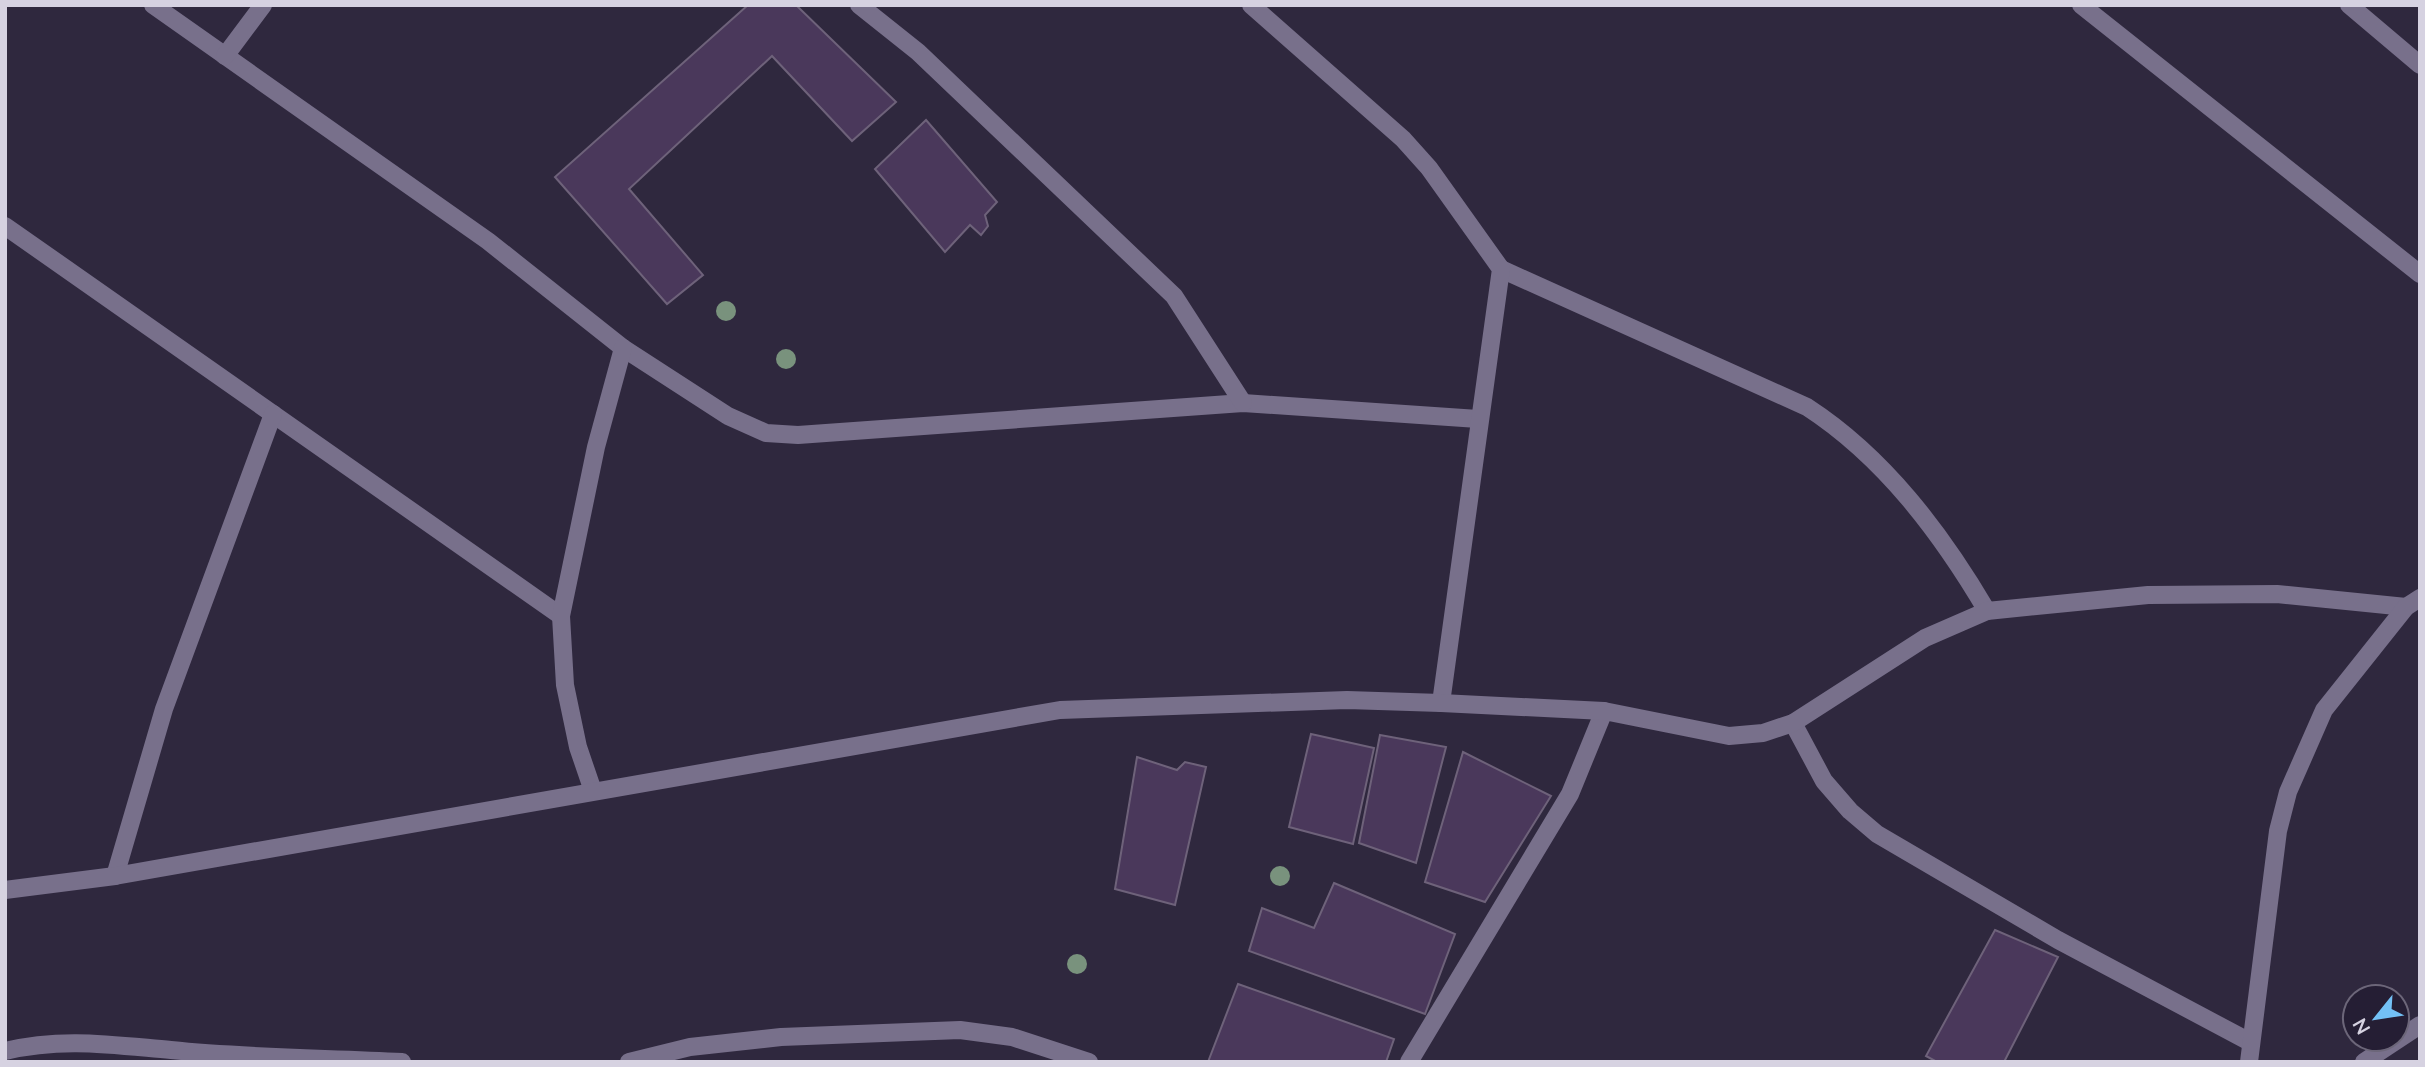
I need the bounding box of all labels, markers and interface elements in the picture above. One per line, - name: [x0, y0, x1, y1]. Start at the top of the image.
- north arrow: [2341, 983, 2411, 1053]
- text: N: [2347, 1015, 2374, 1039]

